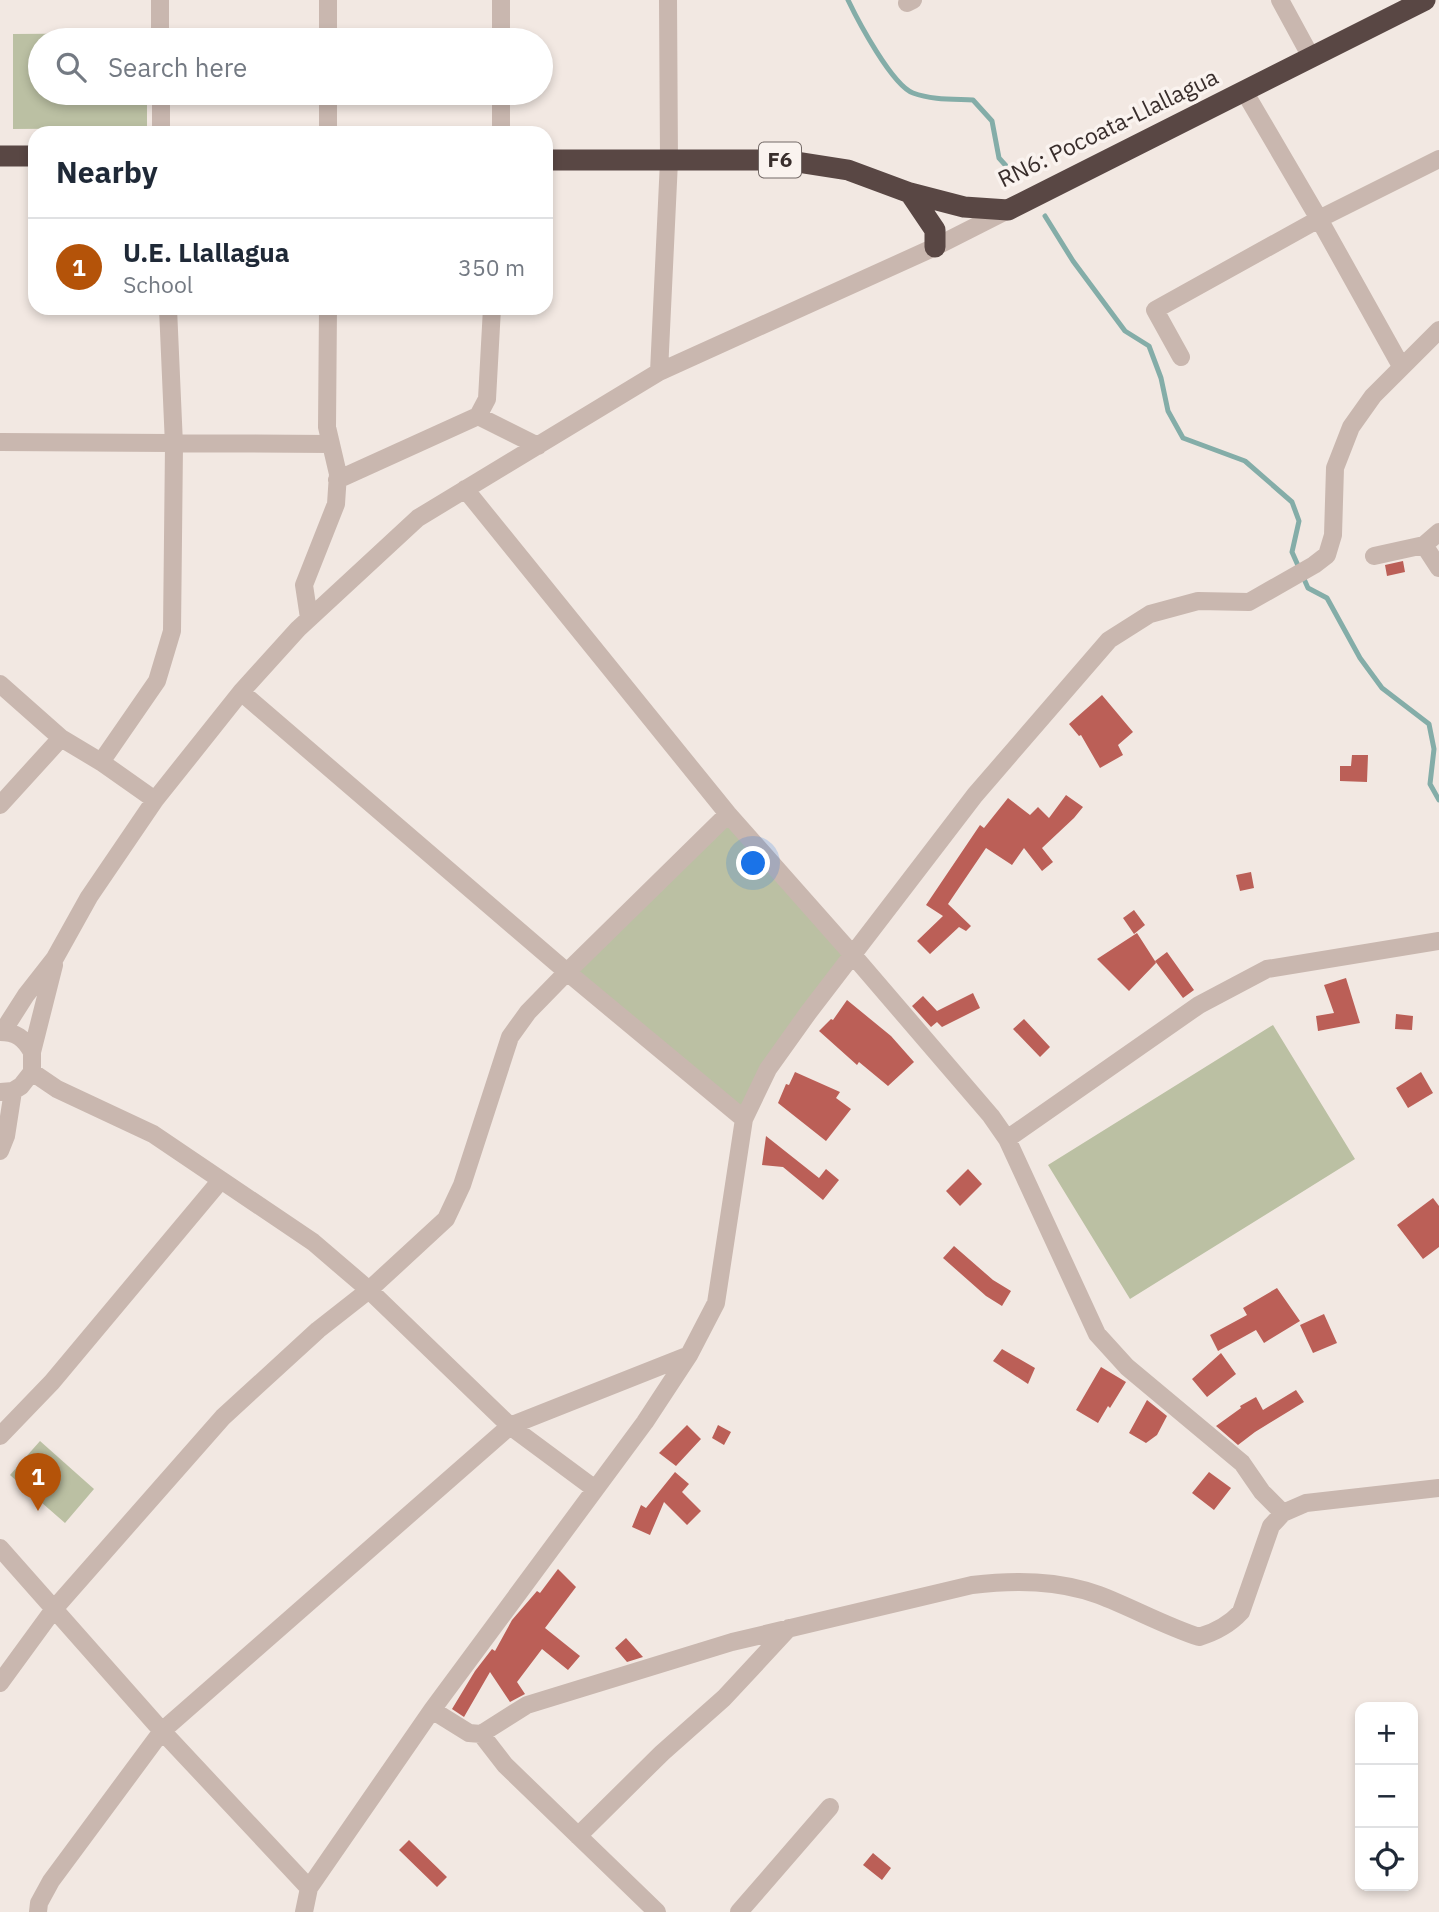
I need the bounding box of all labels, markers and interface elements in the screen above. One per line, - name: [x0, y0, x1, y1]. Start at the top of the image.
- search box: [28, 28, 553, 105]
- icon: search: [52, 48, 90, 86]
- text: Search here: [108, 50, 247, 84]
- street label: RN6: Pocoata-Llallagua: [992, 61, 1223, 194]
- road number: F6: [759, 142, 801, 178]
- text: Nearby: [56, 152, 158, 191]
- text: U.E. Llallagua: [123, 235, 290, 269]
- text: 1: [72, 252, 86, 282]
- text: 350 m: [458, 252, 525, 282]
- text: School: [123, 269, 193, 299]
- your location: [736, 846, 770, 880]
- pin: 1: [15, 1453, 61, 1511]
- map controls: [1355, 1702, 1418, 1891]
- button: +: [1355, 1702, 1418, 1765]
- button: −: [1355, 1765, 1418, 1828]
- button: locate: [1355, 1828, 1418, 1891]

